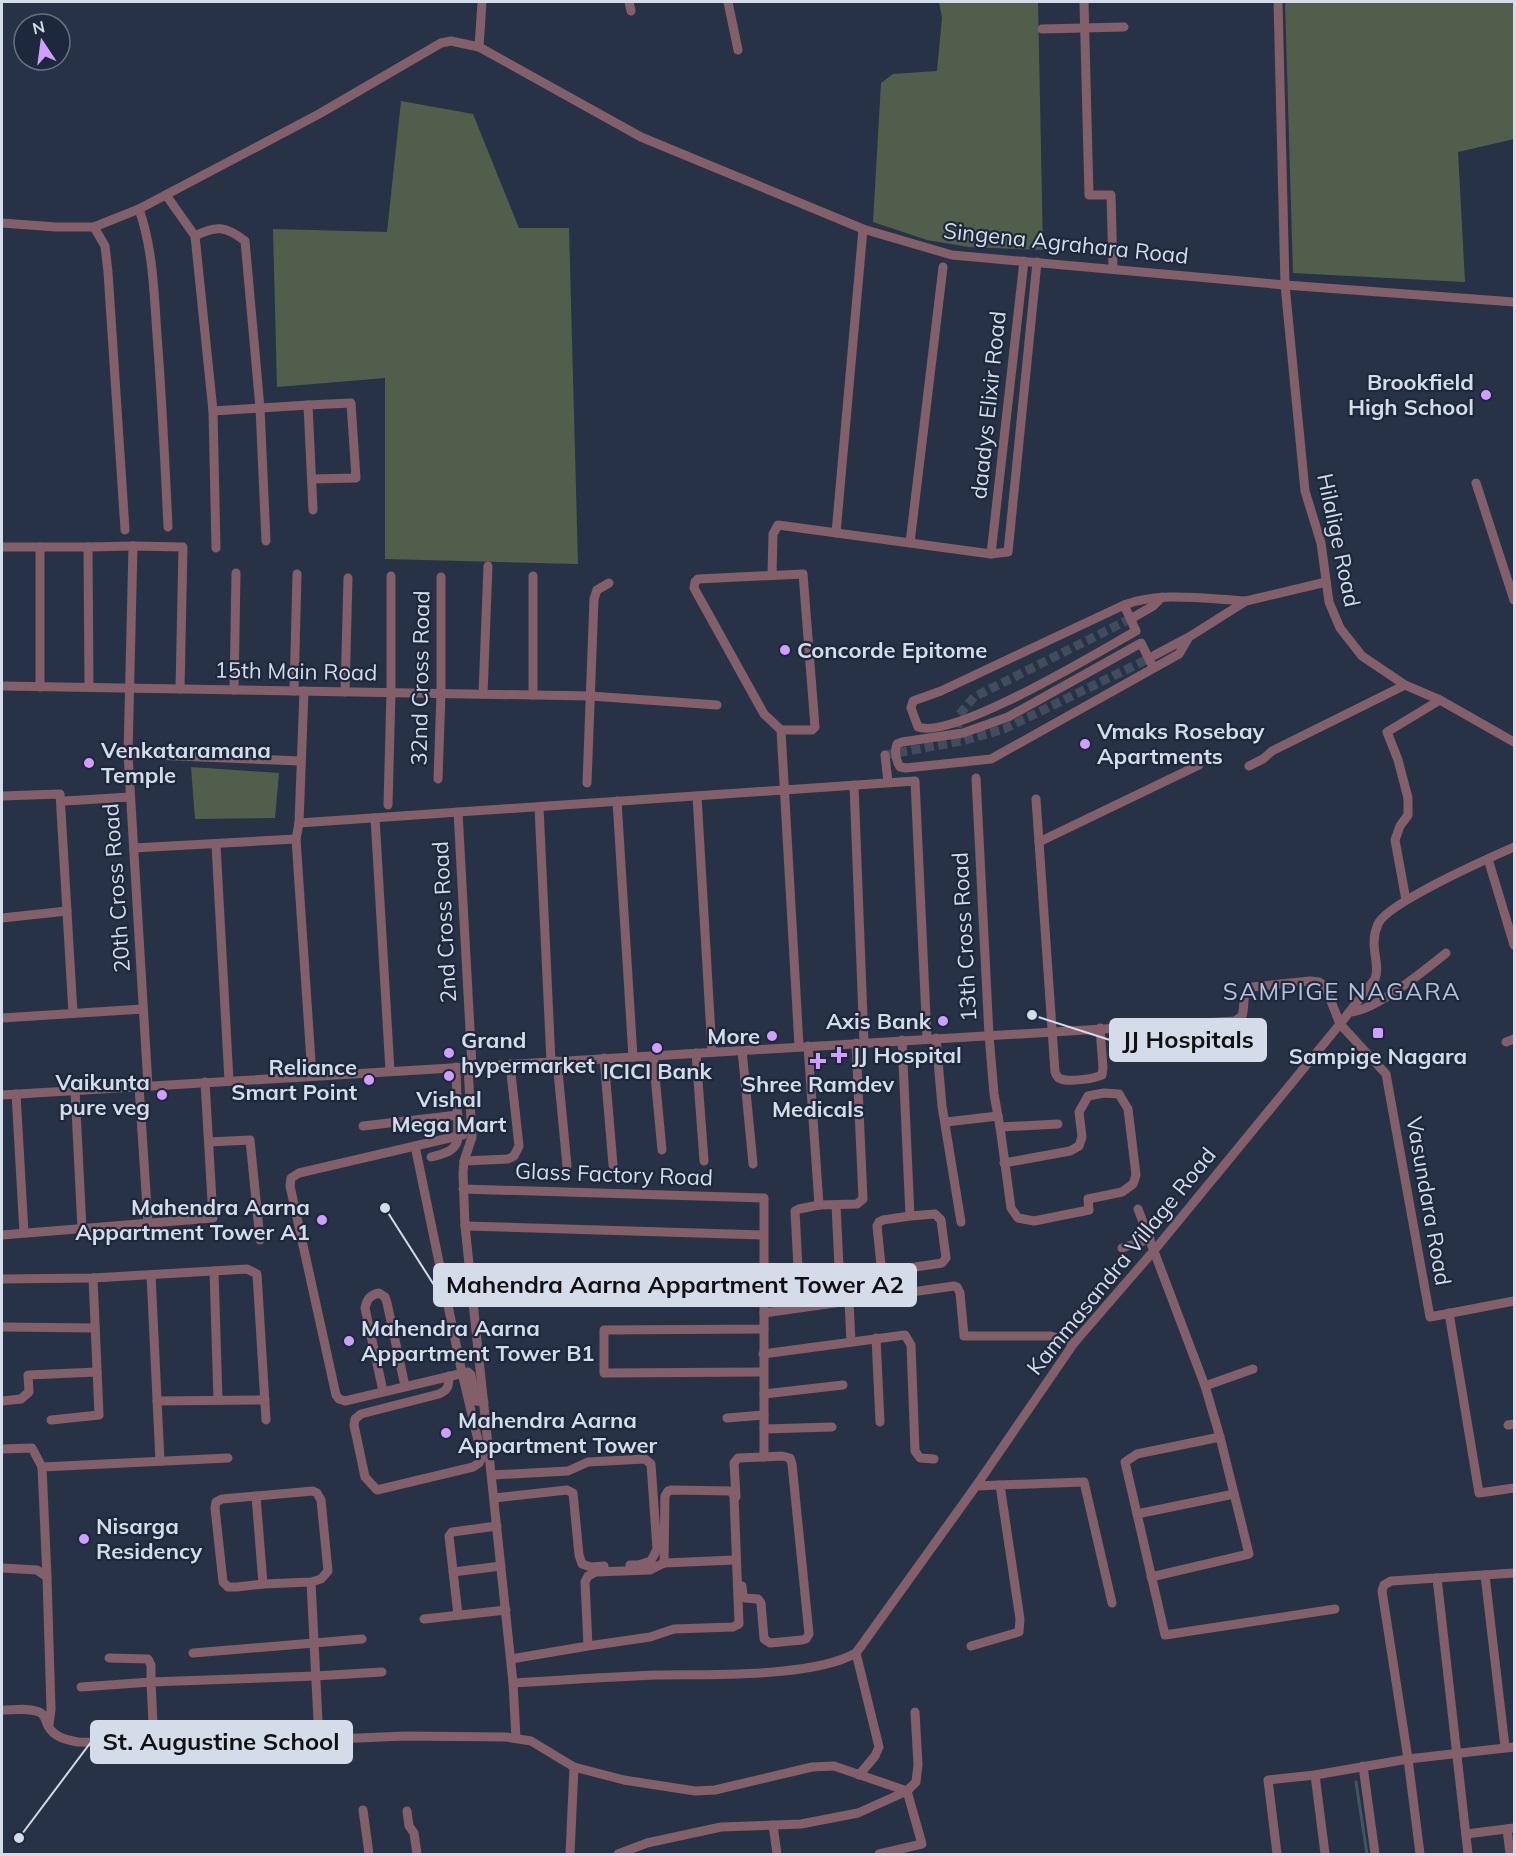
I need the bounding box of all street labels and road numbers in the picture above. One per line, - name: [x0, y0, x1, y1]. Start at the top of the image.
- street label: Singena Agrahara Road: [942, 216, 1190, 270]
- street label: daadys Elixir Road: [964, 310, 1012, 500]
- street label: Hilalige Road: [1311, 471, 1367, 609]
- street label: 32nd Cross Road: [404, 590, 436, 766]
- street label: 15th Main Road: [214, 656, 378, 686]
- street label: 20th Cross Road: [96, 802, 136, 974]
- street label: 2nd Cross Road: [426, 840, 462, 1004]
- street label: 13th Cross Road: [946, 852, 982, 1022]
- street label: Vasundara Road: [1400, 1114, 1458, 1288]
- street label: Kammasandra Village Road: [1020, 1141, 1222, 1381]
- street label: Glass Factory Road: [514, 1157, 714, 1191]

